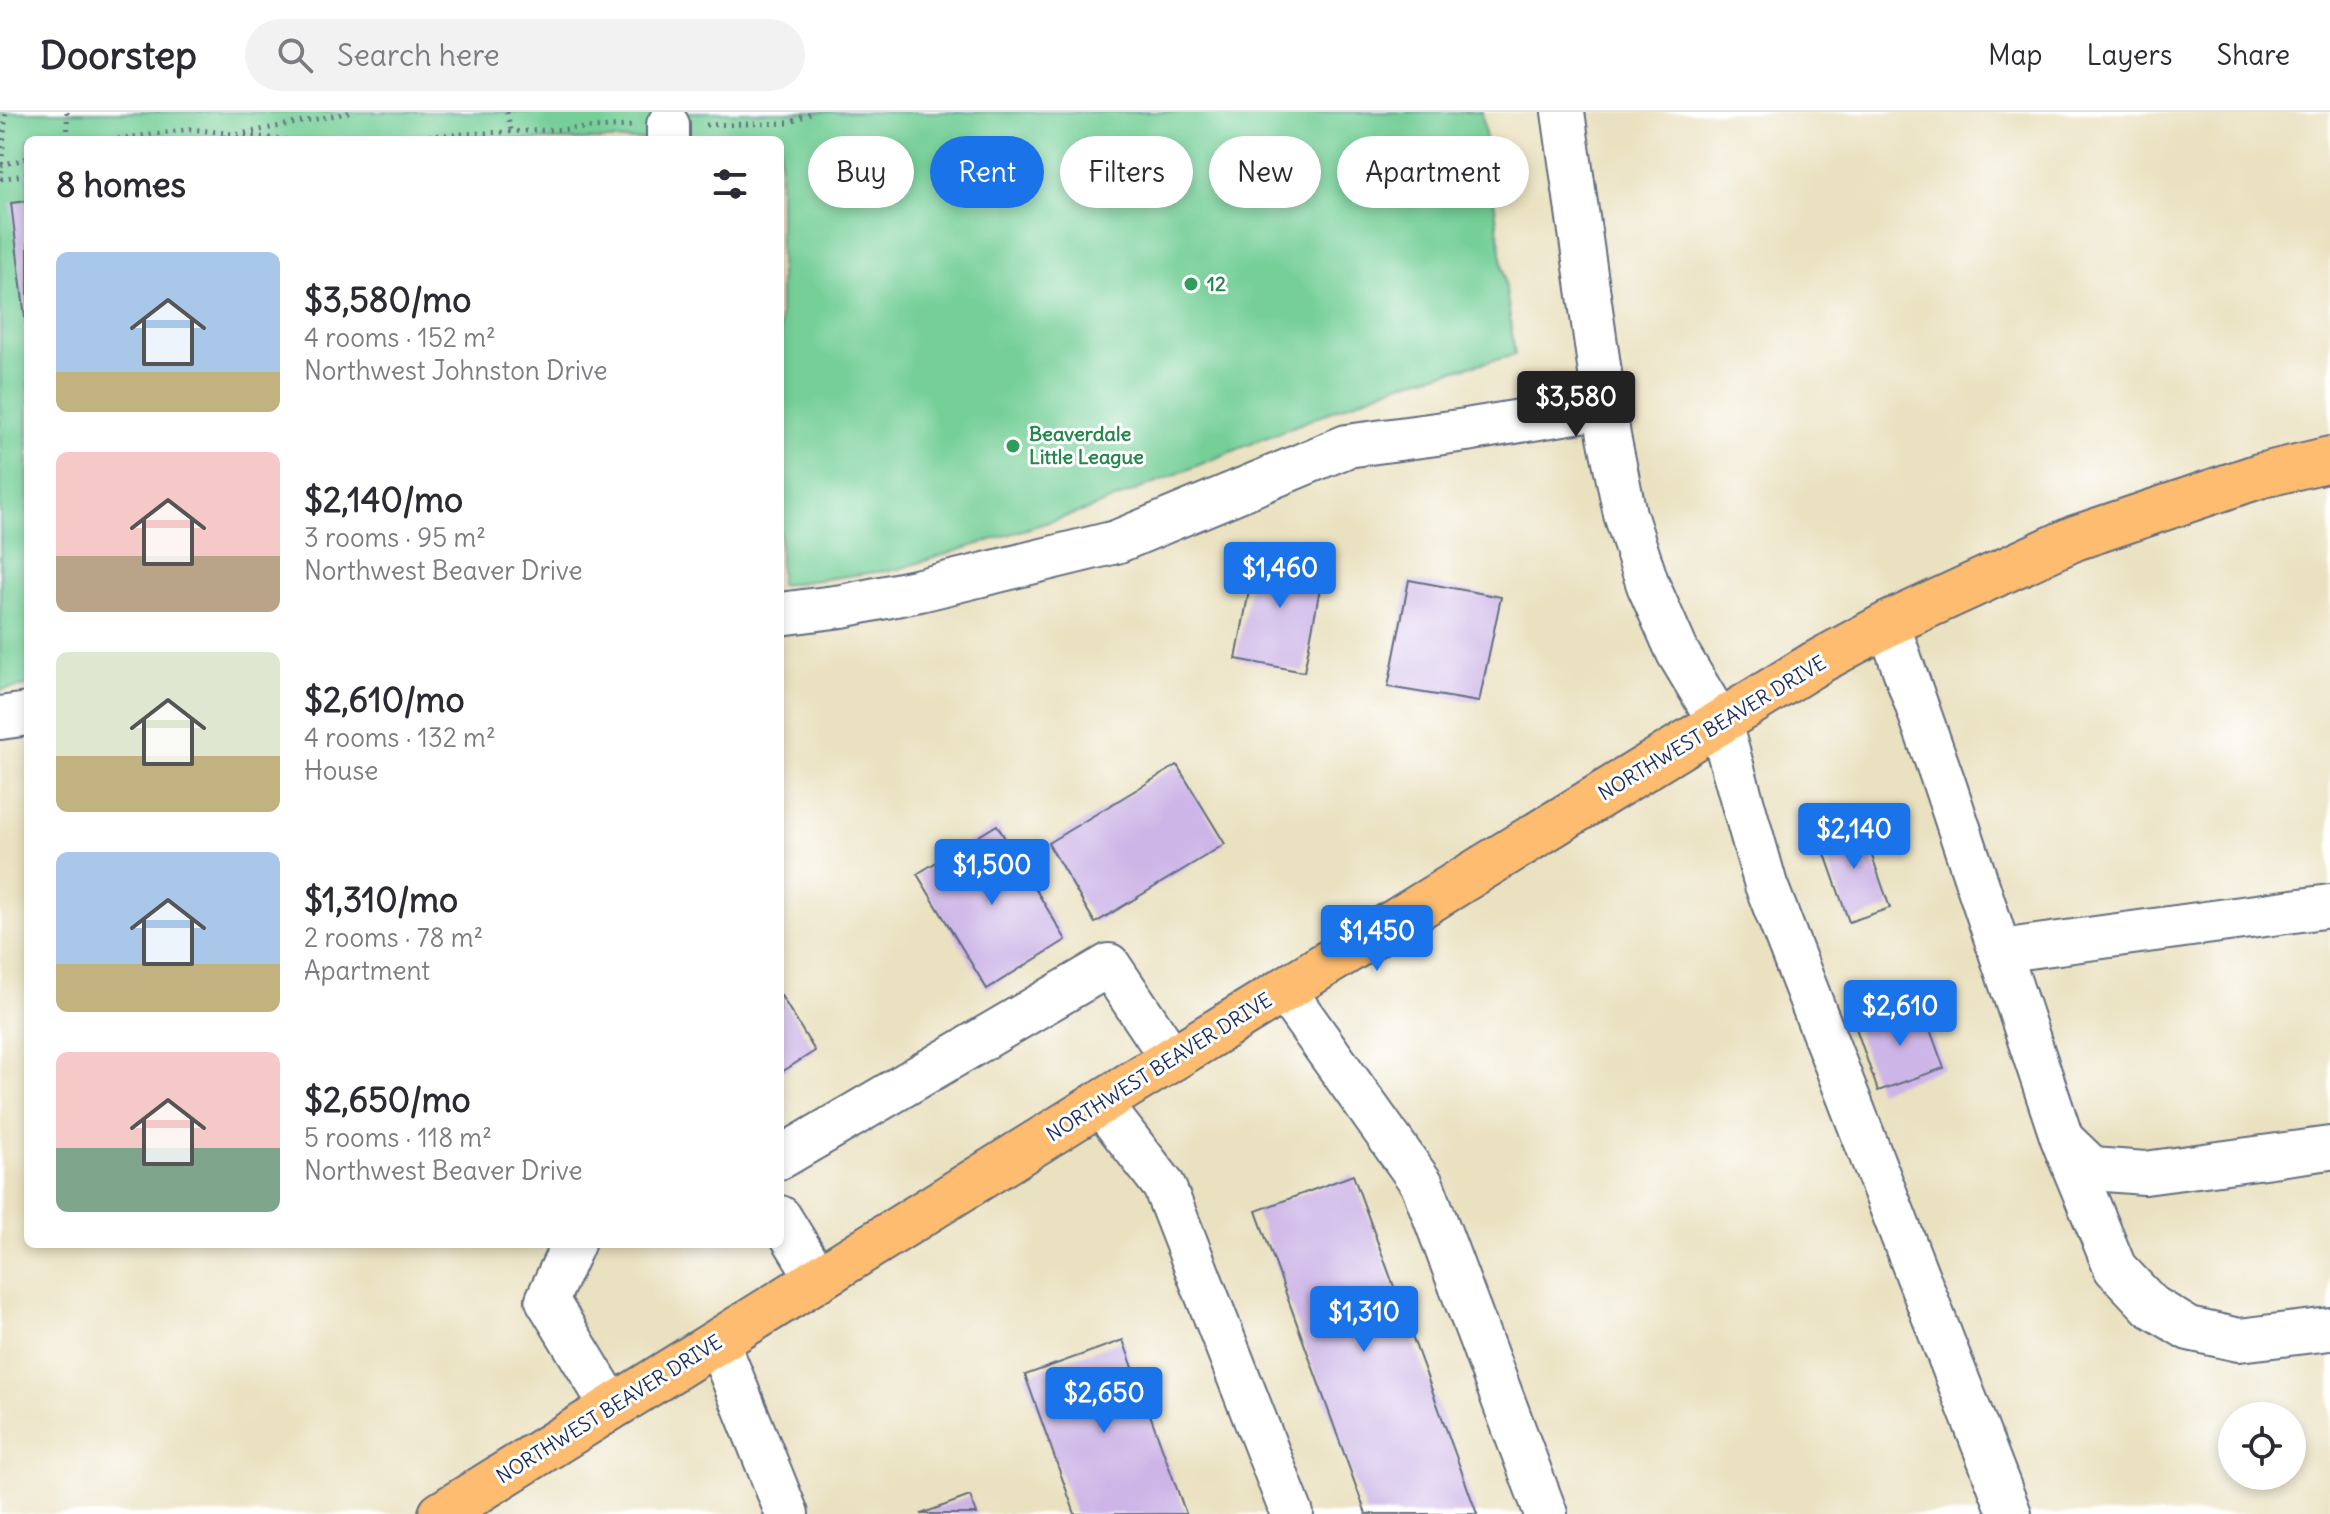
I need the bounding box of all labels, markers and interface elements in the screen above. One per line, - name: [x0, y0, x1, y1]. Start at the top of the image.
- search box: [245, 19, 805, 91]
- text: Doorstep: [40, 32, 197, 79]
- icon: search: [273, 33, 317, 77]
- text: Search here: [337, 36, 500, 74]
- text: Map: [1988, 37, 2043, 73]
- text: Layers: [2087, 37, 2173, 73]
- text: Share: [2217, 37, 2290, 73]
- chip: Buy: [808, 136, 914, 208]
- chip: Rent: [930, 136, 1044, 208]
- chip: Filters: [1060, 136, 1193, 208]
- chip: New: [1209, 136, 1321, 208]
- chip: Apartment: [1337, 136, 1529, 208]
- icon: filters: [708, 162, 752, 206]
- text: 8 homes: [56, 163, 186, 206]
- place label: 12: [1207, 271, 1226, 296]
- marker: 12: [1182, 275, 1200, 293]
- text: $3,580/mo: [304, 278, 471, 321]
- icon: home: [120, 284, 216, 380]
- text: 4 rooms · 152 m²: [304, 321, 496, 354]
- text: Northwest Johnston Drive: [304, 354, 608, 387]
- pin: $3,580: [1511, 371, 1641, 439]
- text: $3,580: [1535, 380, 1617, 413]
- place label: Beaverdale Little League: [1029, 421, 1144, 469]
- marker: Beaverdale Little League: [1004, 437, 1022, 455]
- text: $2,140/mo: [304, 478, 463, 521]
- icon: home: [120, 484, 216, 580]
- text: 3 rooms · 95 m²: [304, 521, 486, 554]
- pin: $1,460: [1215, 542, 1345, 610]
- text: $1,460: [1242, 551, 1318, 584]
- text: Northwest Beaver Drive: [304, 554, 583, 587]
- street label: NORTHWEST BEAVER DRIVE: [1593, 650, 1830, 806]
- text: $2,610/mo: [304, 678, 465, 721]
- icon: home: [120, 684, 216, 780]
- text: 4 rooms · 132 m²: [304, 721, 496, 754]
- text: House: [304, 754, 378, 787]
- pin: $2,140: [1789, 803, 1919, 871]
- text: $2,140: [1816, 812, 1892, 845]
- pin: $1,500: [927, 839, 1057, 907]
- text: $1,500: [953, 848, 1031, 881]
- text: $1,310/mo: [304, 878, 458, 921]
- icon: home: [120, 884, 216, 980]
- pin: $1,450: [1312, 905, 1442, 973]
- text: $1,450: [1339, 914, 1415, 947]
- text: 2 rooms · 78 m²: [304, 921, 483, 954]
- text: Apartment: [304, 954, 430, 987]
- pin: $2,610: [1835, 980, 1965, 1048]
- street label: NORTHWEST BEAVER DRIVE: [1041, 987, 1276, 1146]
- text: $2,610: [1862, 989, 1938, 1022]
- text: $2,650/mo: [304, 1078, 471, 1121]
- icon: home: [120, 1084, 216, 1180]
- text: 5 rooms · 118 m²: [304, 1121, 492, 1154]
- text: Northwest Beaver Drive: [304, 1154, 583, 1187]
- pin: $1,310: [1299, 1286, 1429, 1354]
- text: $1,310: [1328, 1295, 1400, 1328]
- street label: NORTHWEST BEAVER DRIVE: [491, 1329, 726, 1488]
- pin: $2,650: [1039, 1367, 1169, 1435]
- text: $2,650: [1063, 1376, 1145, 1409]
- map controls: [2218, 1402, 2306, 1490]
- button: locate: [2218, 1402, 2306, 1490]

